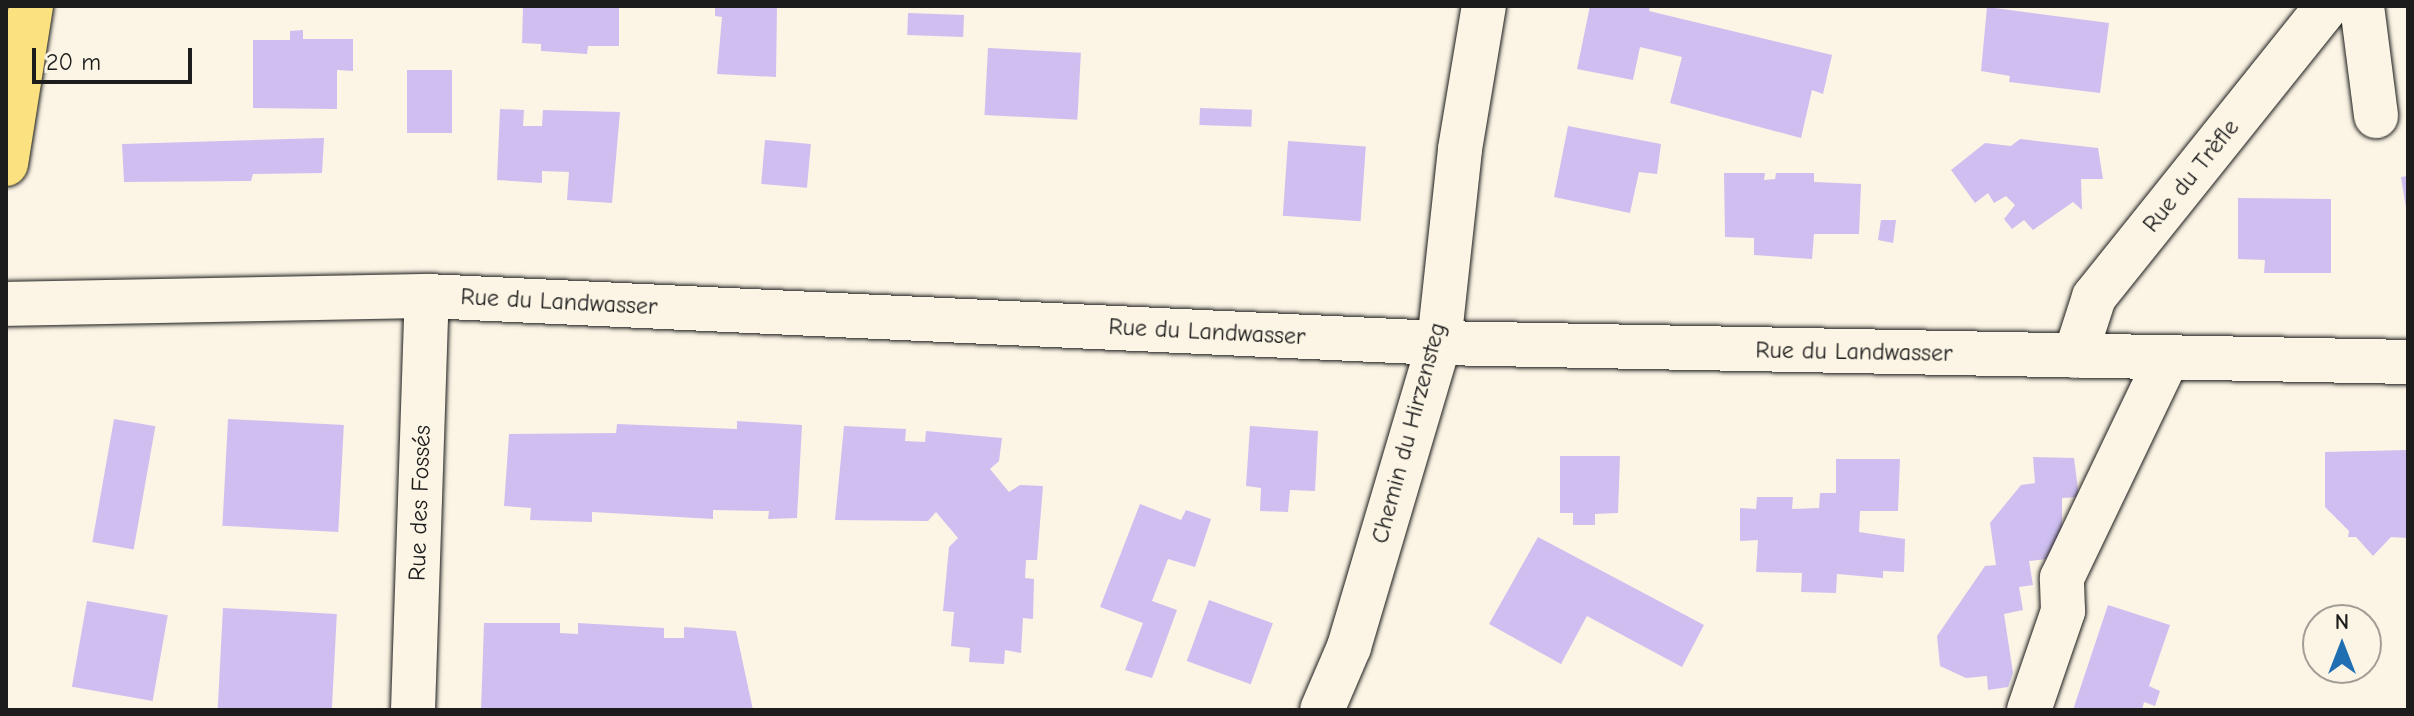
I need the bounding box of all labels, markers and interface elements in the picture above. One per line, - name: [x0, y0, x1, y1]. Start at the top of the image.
- scale bar: [36, 32, 196, 82]
- text: 20 m: [46, 48, 101, 76]
- street label: Rue du Trèfle: [2137, 114, 2245, 238]
- street label: Rue du Landwasser: [460, 282, 658, 322]
- street label: Rue du Landwasser: [1108, 312, 1306, 352]
- street label: Chemin du Hirzensteg: [1366, 319, 1452, 547]
- street label: Rue du Landwasser: [1755, 336, 1953, 368]
- street label: Rue des Fossés: [403, 424, 437, 582]
- north arrow: [2302, 604, 2382, 684]
- text: N: [2335, 609, 2349, 635]

